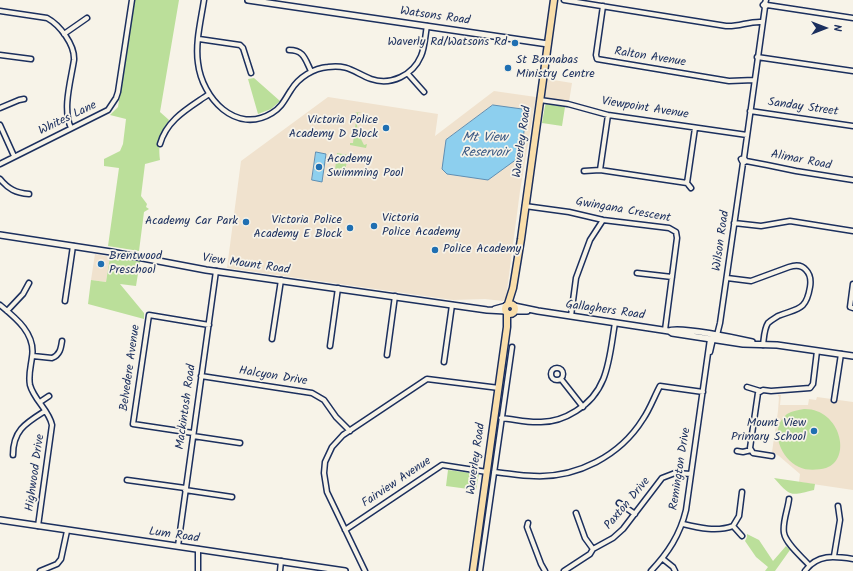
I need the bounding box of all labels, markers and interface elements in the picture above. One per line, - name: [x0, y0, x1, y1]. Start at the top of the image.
- street label: Watsons Road: [399, 5, 471, 29]
- north arrow: [805, 8, 845, 48]
- text: N: [828, 25, 846, 31]
- place label: Waverly Rd/Watsons Rd: [387, 36, 507, 50]
- marker: Waverly Rd/Watsons Rd: [510, 38, 520, 48]
- street label: Ralton Avenue: [613, 45, 687, 71]
- place label: St Barnabas Ministry Centre: [516, 54, 595, 82]
- marker: St Barnabas Ministry Centre: [503, 63, 513, 73]
- street label: Viewpoint Avenue: [600, 95, 690, 123]
- street label: Sanday Street: [767, 96, 839, 120]
- street label: Whites Lane: [37, 99, 99, 139]
- street label: Waverley Road: [511, 105, 535, 179]
- place label: Victoria Police Academy D Block: [289, 114, 378, 142]
- marker: Victoria Police Academy D Block: [381, 123, 391, 133]
- water label: Mt View Reservoir: [461, 131, 509, 162]
- street label: Alimar Road: [770, 148, 832, 174]
- place label: Academy Swimming Pool: [327, 153, 403, 181]
- marker: Academy Swimming Pool: [314, 162, 324, 172]
- street label: Gwingana Crescent: [574, 196, 672, 226]
- street label: Wilson Road: [711, 210, 733, 272]
- place label: Victoria Police Academy: [382, 212, 460, 240]
- place label: Victoria Police Academy E Block: [254, 214, 342, 242]
- place label: Academy Car Park: [145, 215, 238, 229]
- marker: Academy Car Park: [241, 217, 251, 227]
- marker: Victoria Police Academy: [369, 221, 379, 231]
- marker: Victoria Police Academy E Block: [345, 223, 355, 233]
- place label: Police Academy: [443, 243, 521, 257]
- marker: Police Academy: [430, 245, 440, 255]
- place label: Brentwood Preschool: [109, 250, 162, 278]
- street label: View Mount Road: [201, 252, 291, 278]
- marker: Brentwood Preschool: [96, 259, 106, 269]
- street label: Gallaghers Road: [564, 298, 646, 324]
- street label: Belvedere Avenue: [118, 324, 144, 412]
- street label: Mackintosh Road: [174, 364, 200, 450]
- street label: Halcyon Drive: [238, 364, 308, 390]
- place label: Mount View Primary School: [731, 417, 806, 445]
- street label: Waverley Road: [465, 422, 489, 496]
- marker: Mount View Primary School: [809, 426, 819, 436]
- street label: Remington Drive: [667, 427, 695, 511]
- street label: Highwood Drive: [23, 433, 49, 513]
- street label: Fairview Avenue: [360, 455, 434, 511]
- street label: Paxton Drive: [602, 475, 654, 533]
- street label: Lum Road: [148, 525, 200, 547]

